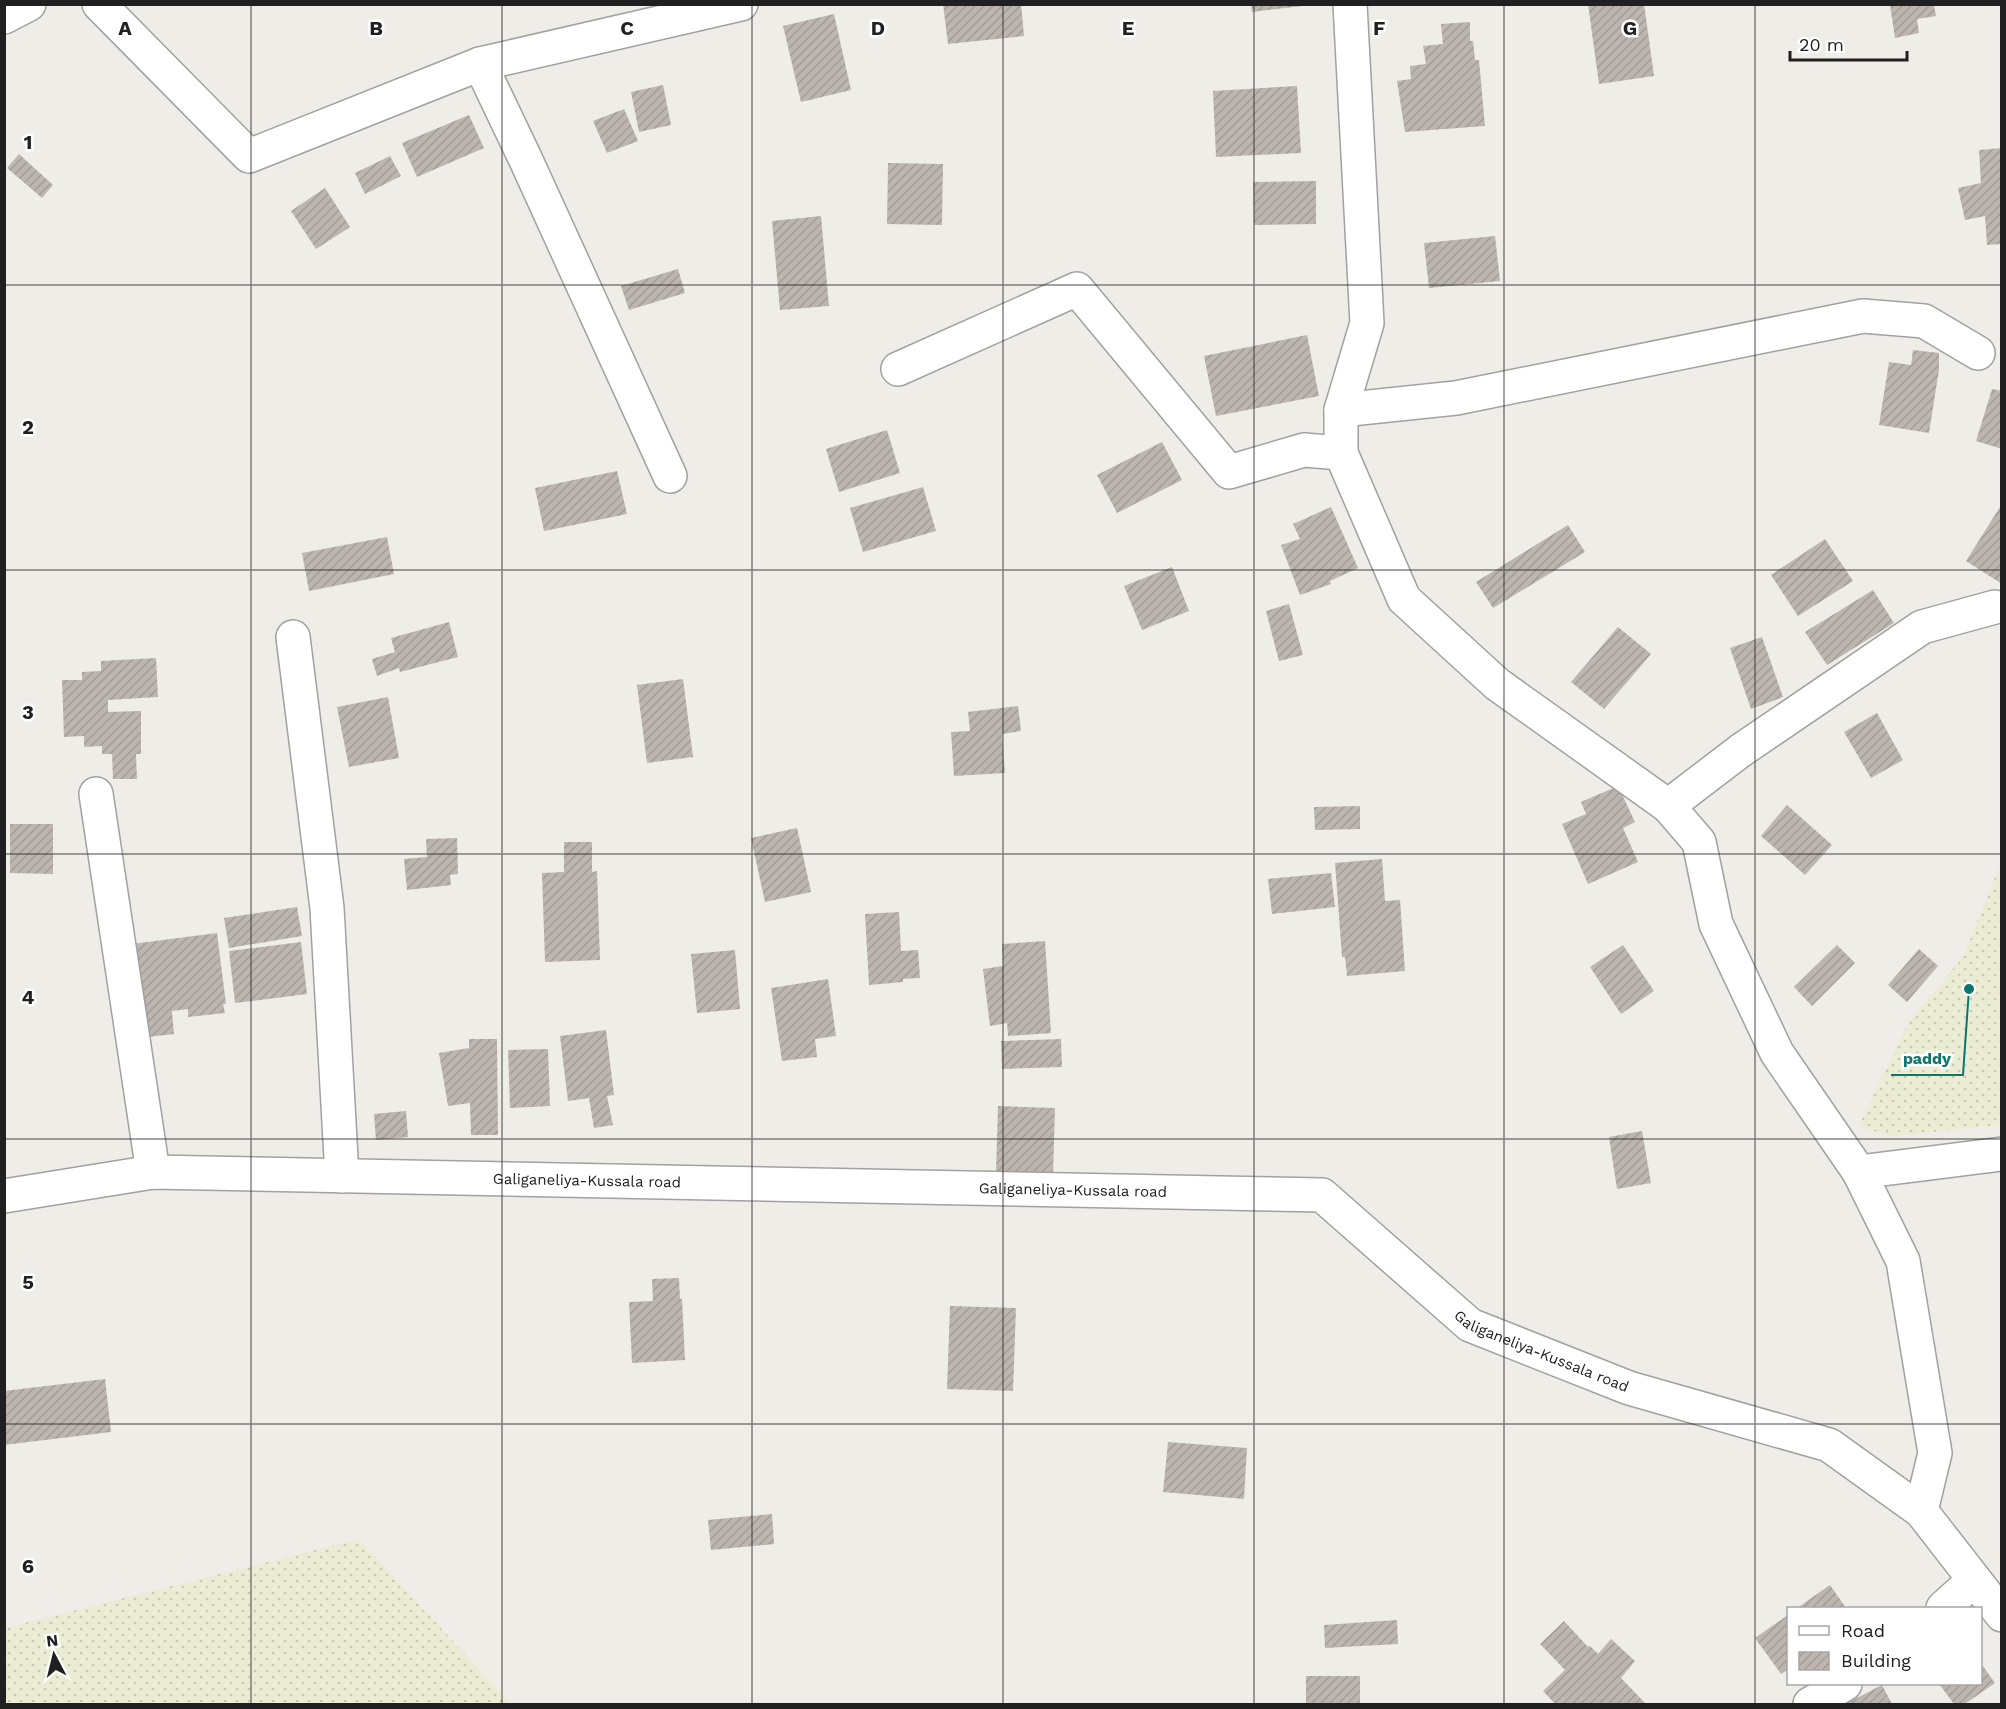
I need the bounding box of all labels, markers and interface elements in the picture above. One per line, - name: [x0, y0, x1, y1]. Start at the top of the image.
- text: A: [118, 16, 132, 40]
- text: B: [369, 16, 383, 40]
- text: C: [620, 16, 634, 40]
- text: D: [871, 16, 885, 40]
- text: E: [1122, 16, 1134, 40]
- text: F: [1373, 16, 1385, 40]
- text: G: [1623, 16, 1637, 40]
- scale bar: [1790, 24, 1907, 62]
- text: 20 m: [1799, 34, 1844, 55]
- text: 1: [24, 130, 32, 154]
- text: 2: [22, 415, 34, 439]
- text: 3: [22, 700, 34, 724]
- text: 4: [22, 985, 35, 1009]
- callout: paddy: [1891, 1041, 1963, 1075]
- text: paddy: [1903, 1049, 1952, 1068]
- street label: Galiganeliya-Kussala road: [493, 1170, 681, 1191]
- street label: Galiganeliya-Kussala road: [979, 1179, 1167, 1201]
- text: 5: [22, 1270, 34, 1294]
- street label: Galiganeliya-Kussala road: [1450, 1306, 1631, 1396]
- text: 6: [22, 1554, 34, 1578]
- legend: [1787, 1607, 1982, 1685]
- text: Road: [1841, 1620, 1885, 1641]
- north arrow: [24, 1625, 84, 1685]
- text: N: [45, 1630, 59, 1651]
- text: Building: [1841, 1650, 1911, 1671]

